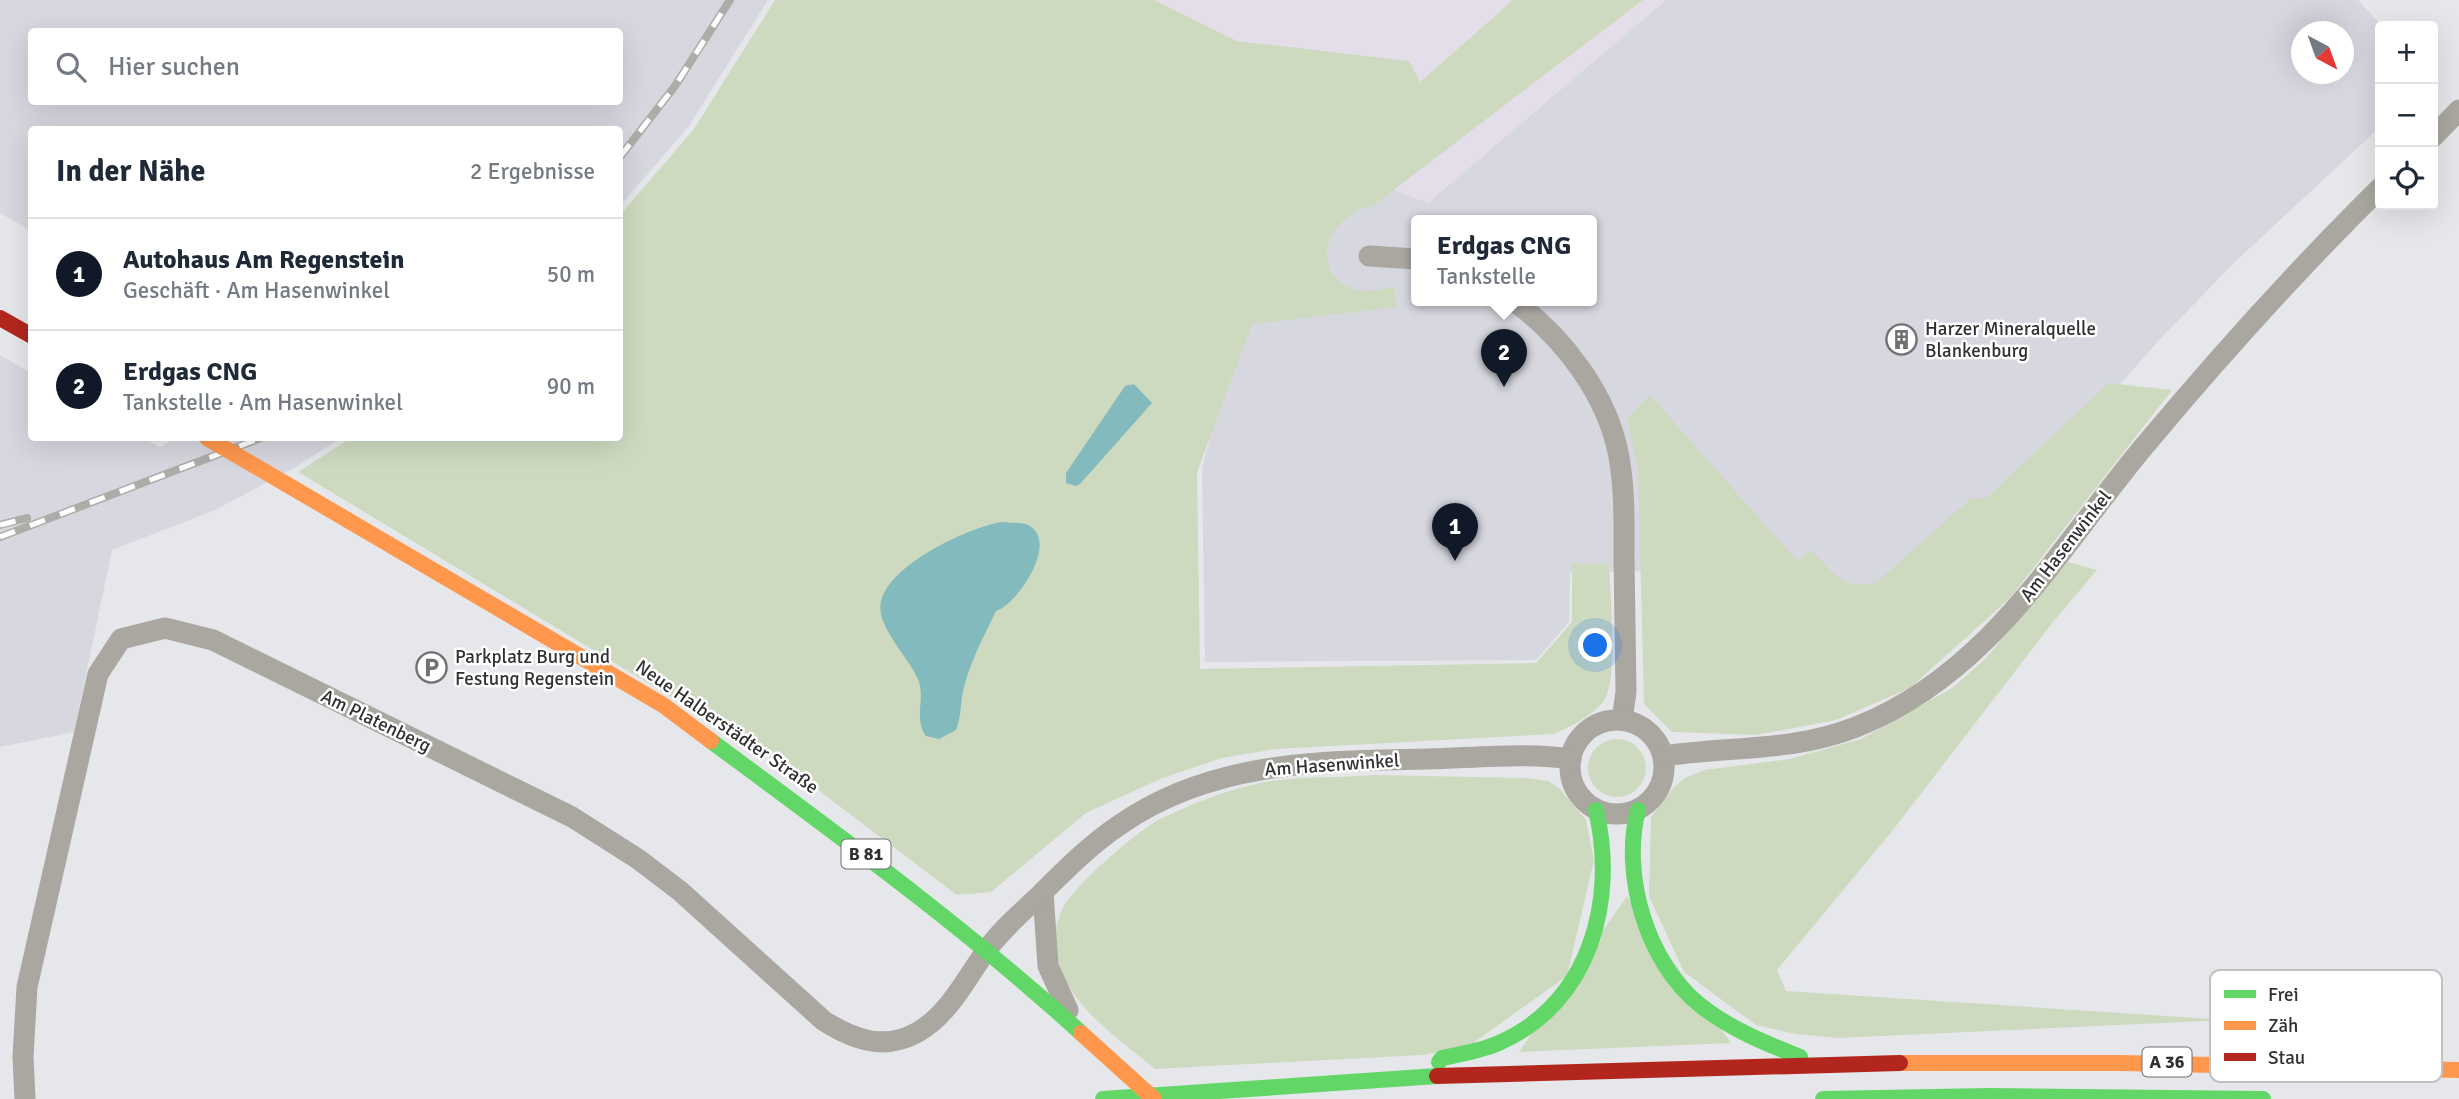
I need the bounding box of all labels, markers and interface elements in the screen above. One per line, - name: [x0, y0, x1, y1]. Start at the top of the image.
- north arrow: [2291, 21, 2354, 84]
- map controls: [2375, 21, 2438, 210]
- button: +: [2375, 21, 2438, 84]
- search box: [28, 28, 623, 105]
- icon: search: [52, 48, 90, 86]
- text: Hier suchen: [108, 51, 240, 83]
- button: −: [2375, 84, 2438, 147]
- button: locate: [2375, 147, 2438, 210]
- text: In der Nähe: [56, 153, 205, 190]
- text: 2 Ergebnisse: [470, 157, 595, 186]
- popup: [1411, 215, 1597, 306]
- text: Erdgas CNG: [1437, 230, 1571, 262]
- text: Autohaus Am Regenstein: [123, 244, 404, 276]
- text: 1: [73, 260, 85, 289]
- text: 50 m: [547, 260, 595, 289]
- text: Tankstelle: [1437, 262, 1536, 291]
- text: Geschäft · Am Hasenwinkel: [123, 276, 390, 305]
- place label: Harzer Mineralquelle Blankenburg: [1925, 317, 2096, 363]
- building icon: Harzer Mineralquelle Blankenburg: [1885, 323, 1919, 357]
- pin: 2: [1481, 329, 1527, 387]
- text: Erdgas CNG: [123, 356, 257, 388]
- text: 2: [73, 372, 85, 401]
- text: 90 m: [547, 372, 595, 401]
- text: Tankstelle · Am Hasenwinkel: [123, 388, 403, 417]
- street label: Am Hasenwinkel: [2015, 485, 2117, 607]
- pin: 1: [1432, 503, 1478, 561]
- your location: [1578, 628, 1612, 662]
- place label: Parkplatz Burg und Festung Regenstein: [455, 645, 614, 691]
- parking icon: Parkplatz Burg und Festung Regenstein: [415, 651, 449, 685]
- street label: Neue Halberstädter Straße: [631, 655, 823, 799]
- street label: Am Platenberg: [317, 684, 435, 758]
- street label: Am Hasenwinkel: [1264, 748, 1400, 782]
- road number: B 81: [842, 840, 890, 868]
- legend: [2210, 970, 2442, 1082]
- text: Frei: [2268, 983, 2299, 1007]
- text: Zäh: [2268, 1014, 2298, 1038]
- text: Stau: [2268, 1046, 2305, 1070]
- road number: A 36: [2142, 1048, 2192, 1077]

